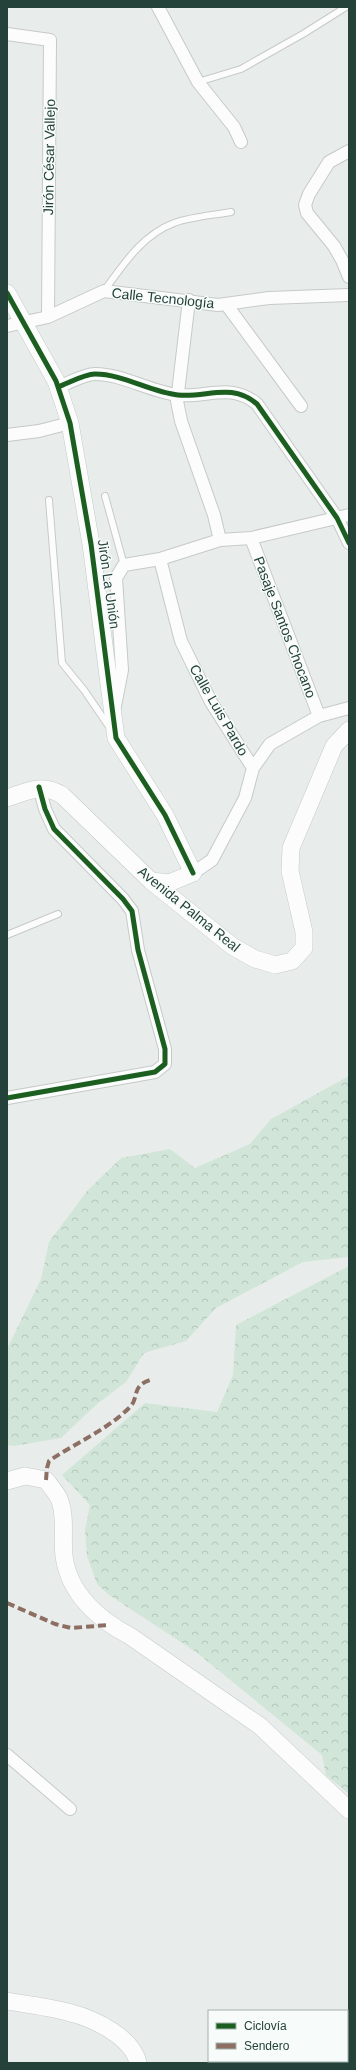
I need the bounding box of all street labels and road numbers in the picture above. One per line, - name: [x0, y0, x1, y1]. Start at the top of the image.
- street label: Jirón César Vallejo: [40, 98, 58, 215]
- street label: Calle Tecnología: [111, 285, 215, 311]
- street label: Jirón La Unión: [95, 538, 123, 630]
- street label: Pasaje Santos Chocano: [251, 554, 319, 700]
- street label: Calle Luis Pardo: [186, 662, 252, 759]
- street label: Avenida Palma Real: [135, 863, 243, 955]

